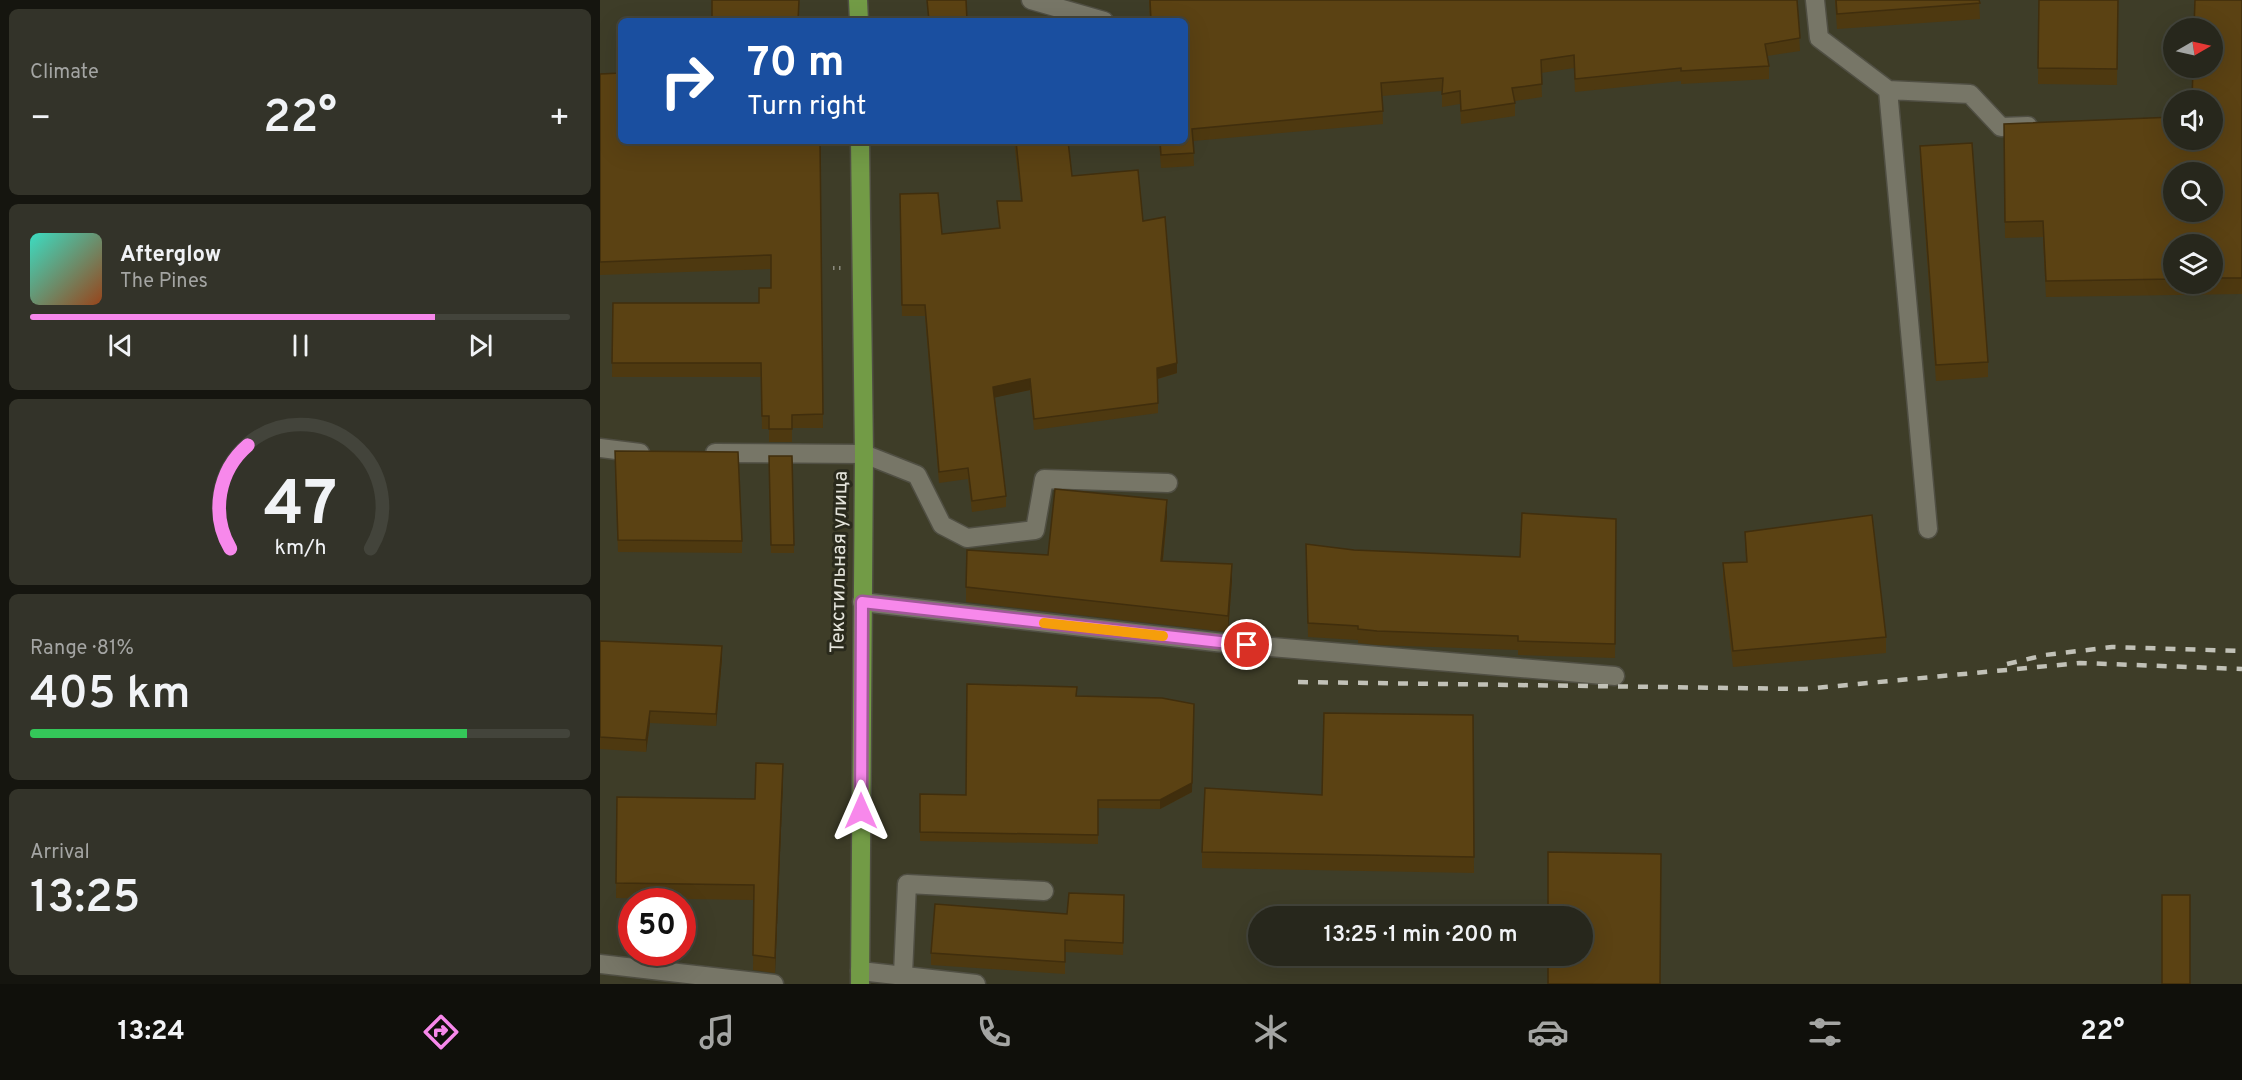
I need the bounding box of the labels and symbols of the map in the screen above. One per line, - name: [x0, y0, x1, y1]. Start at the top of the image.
- north arrow: [2163, 18, 2223, 78]
- street label: Текстильная улица: [825, 471, 855, 653]
- pin: [1221, 619, 1272, 670]
- position arrow: [829, 779, 893, 843]
- speed limit sign: 50: [618, 888, 696, 966]

